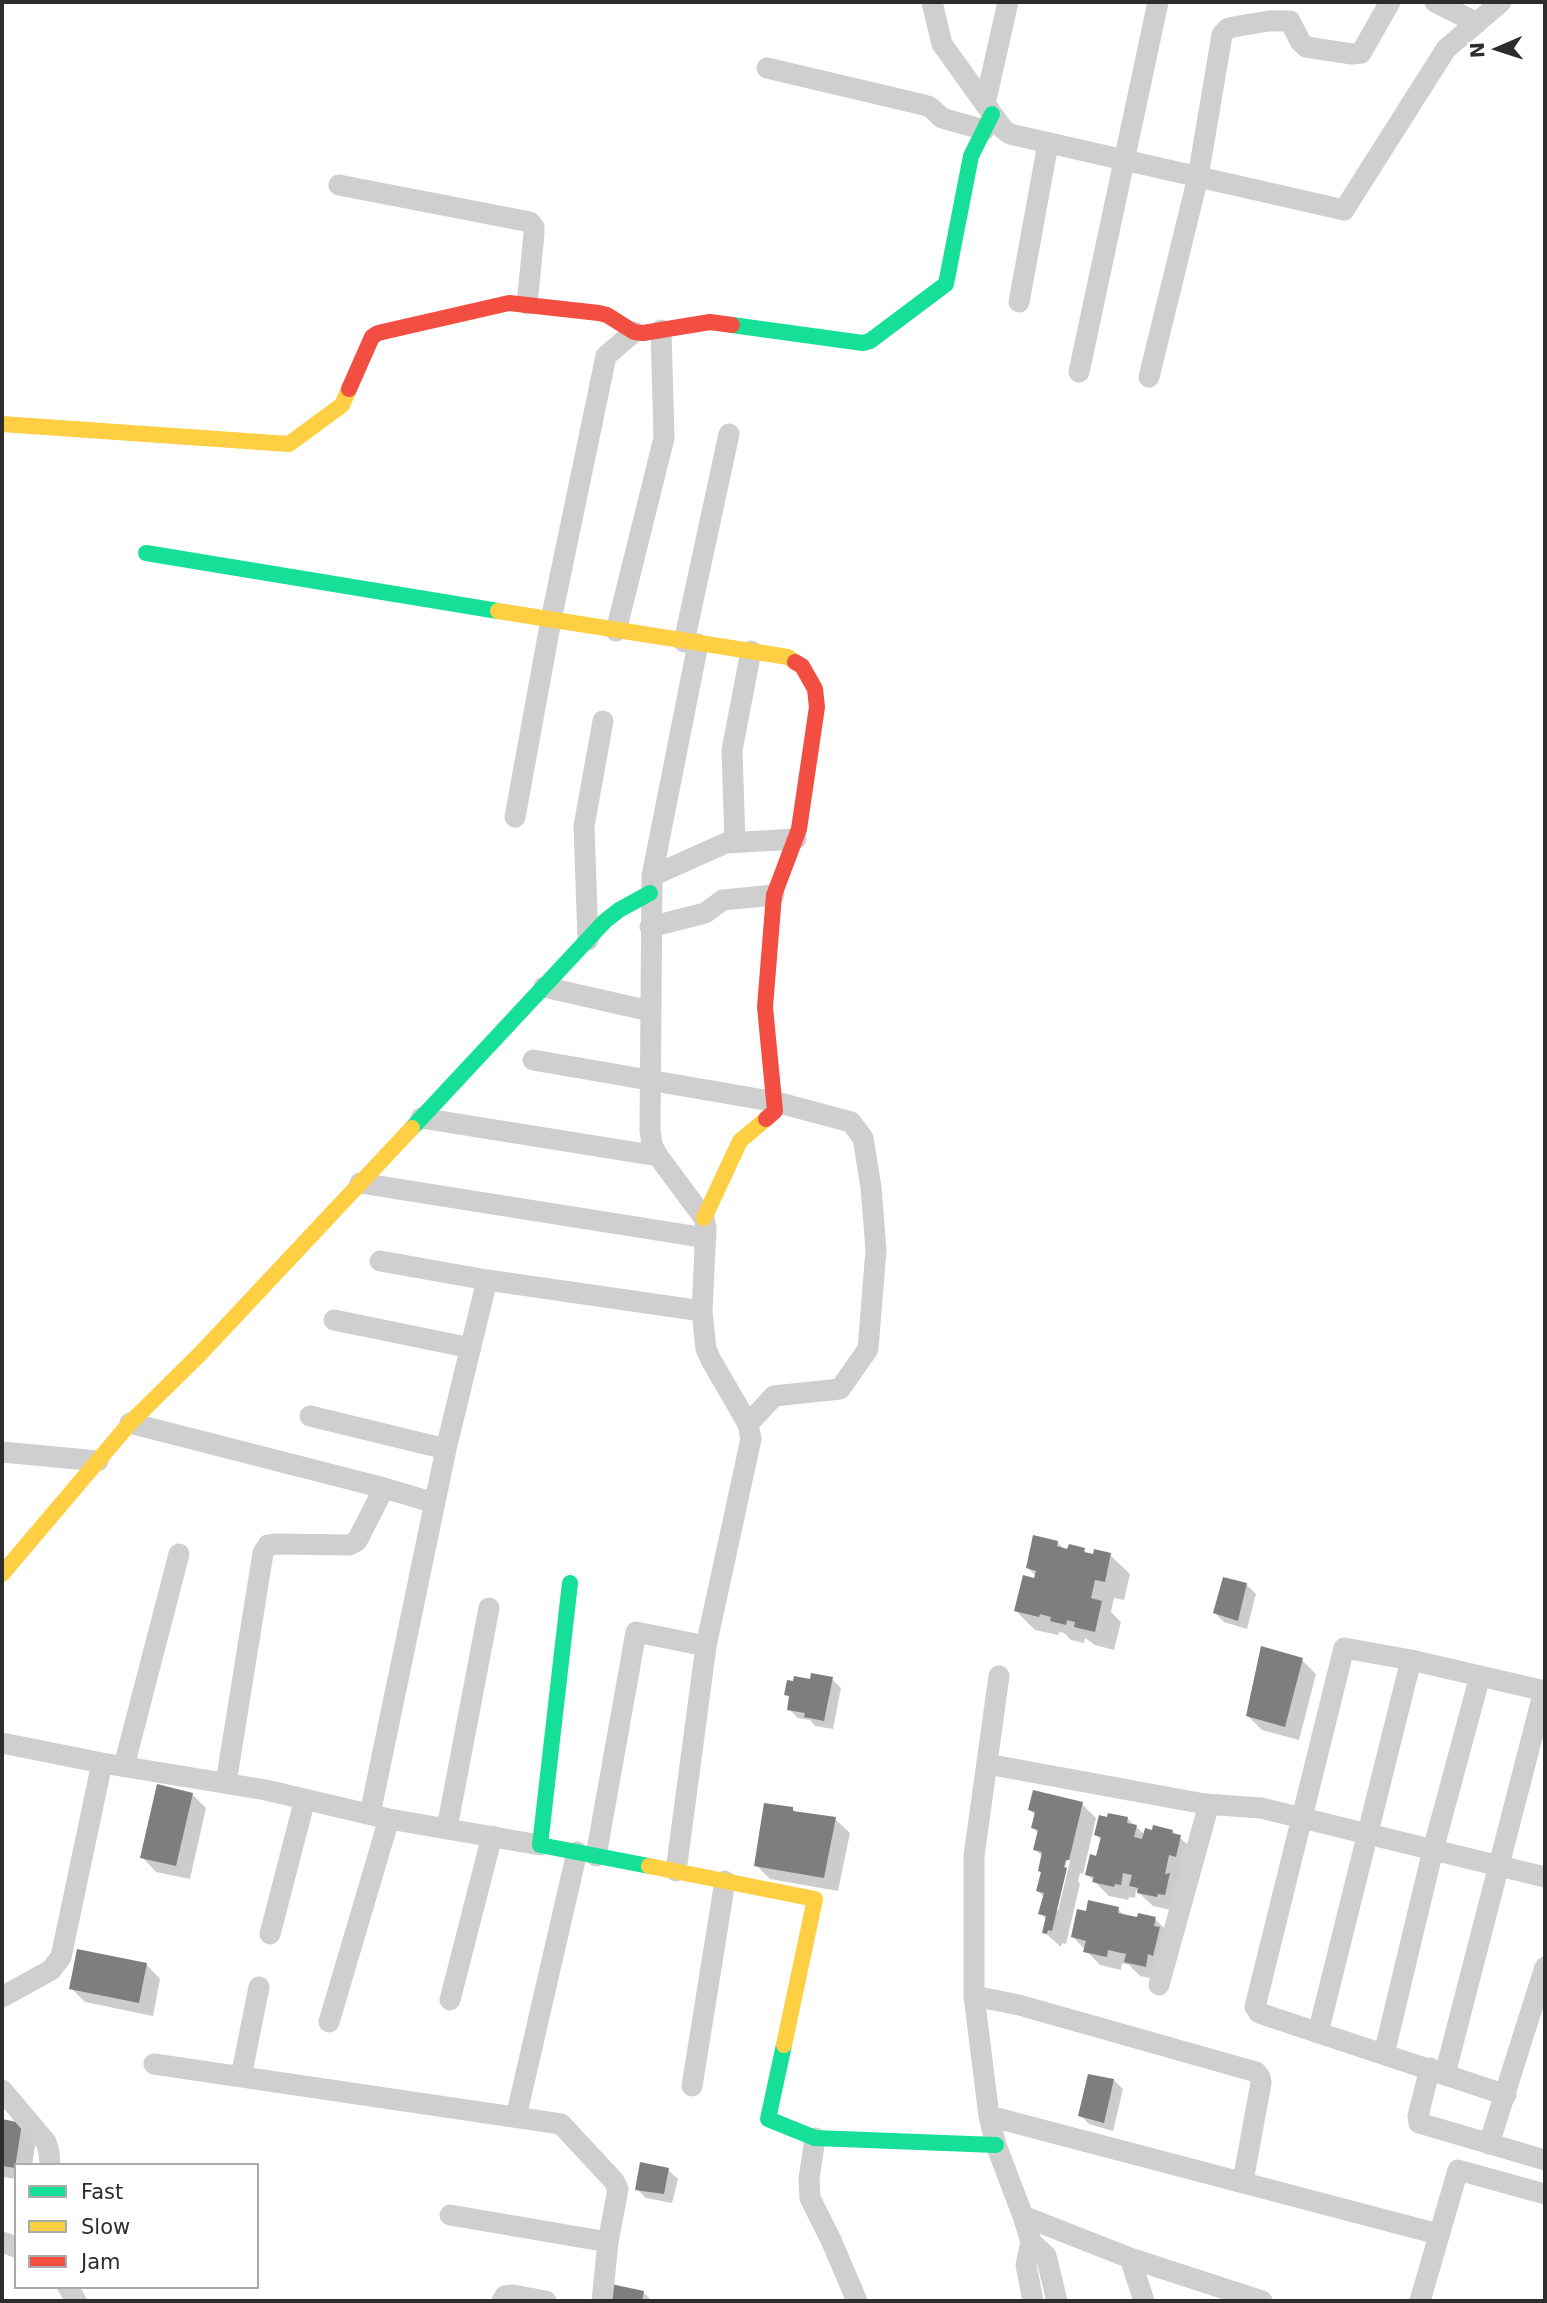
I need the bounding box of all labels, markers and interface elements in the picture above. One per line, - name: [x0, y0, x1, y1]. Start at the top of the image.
- north arrow: [1463, 14, 1533, 84]
- text: N: [1466, 42, 1488, 59]
- legend: [14, 2163, 259, 2289]
- text: Fast: [81, 2180, 123, 2204]
- text: Slow: [81, 2215, 130, 2239]
- text: Jam: [81, 2250, 121, 2274]

